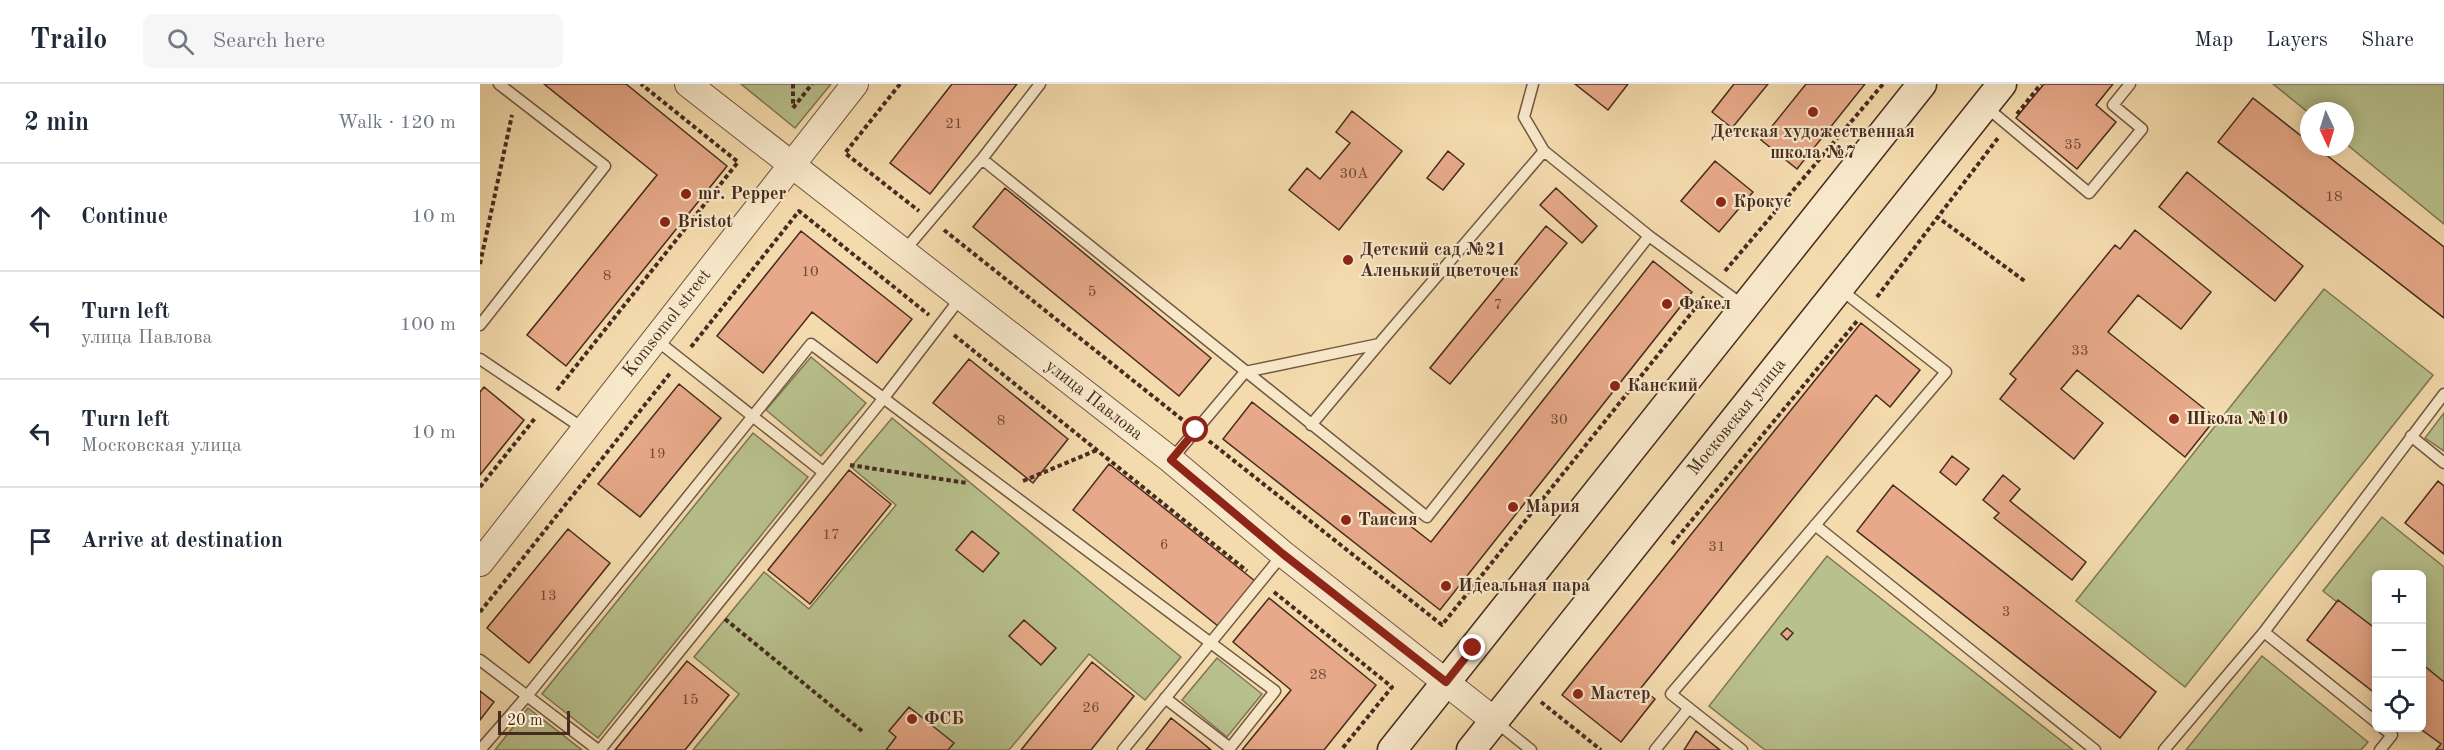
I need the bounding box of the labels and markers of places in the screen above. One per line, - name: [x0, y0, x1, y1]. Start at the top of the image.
- marker: Детская художественная школа №7: [1806, 105, 1820, 119]
- place label: Детская художественная школа №7: [1711, 123, 1915, 162]
- place label: mr. Pepper: [698, 185, 787, 203]
- marker: mr. Pepper: [679, 187, 693, 201]
- place label: Крокус: [1733, 193, 1792, 211]
- marker: Крокус: [1714, 195, 1728, 209]
- place label: Bristot: [677, 213, 733, 231]
- marker: Bristot: [658, 215, 672, 229]
- place label: Детский сад №21 Аленький цветочек: [1360, 241, 1519, 280]
- marker: Детский сад №21 Аленький цветочек: [1341, 253, 1355, 267]
- place label: Факел: [1679, 295, 1731, 313]
- marker: Факел: [1660, 297, 1674, 311]
- place label: Канский: [1627, 377, 1698, 395]
- marker: Канский: [1608, 379, 1622, 393]
- place label: Школа №10: [2186, 410, 2288, 428]
- marker: Школа №10: [2167, 412, 2181, 426]
- place label: Мария: [1525, 498, 1580, 516]
- marker: Мария: [1506, 500, 1520, 514]
- place label: Таисия: [1358, 511, 1418, 529]
- marker: Таисия: [1339, 513, 1353, 527]
- place label: Идеальная пара: [1458, 577, 1590, 595]
- marker: Идеальная пара: [1439, 579, 1453, 593]
- place label: Мастер: [1590, 685, 1651, 703]
- marker: Мастер: [1571, 687, 1585, 701]
- place label: ФСБ: [924, 710, 964, 728]
- marker: ФСБ: [905, 712, 919, 726]

